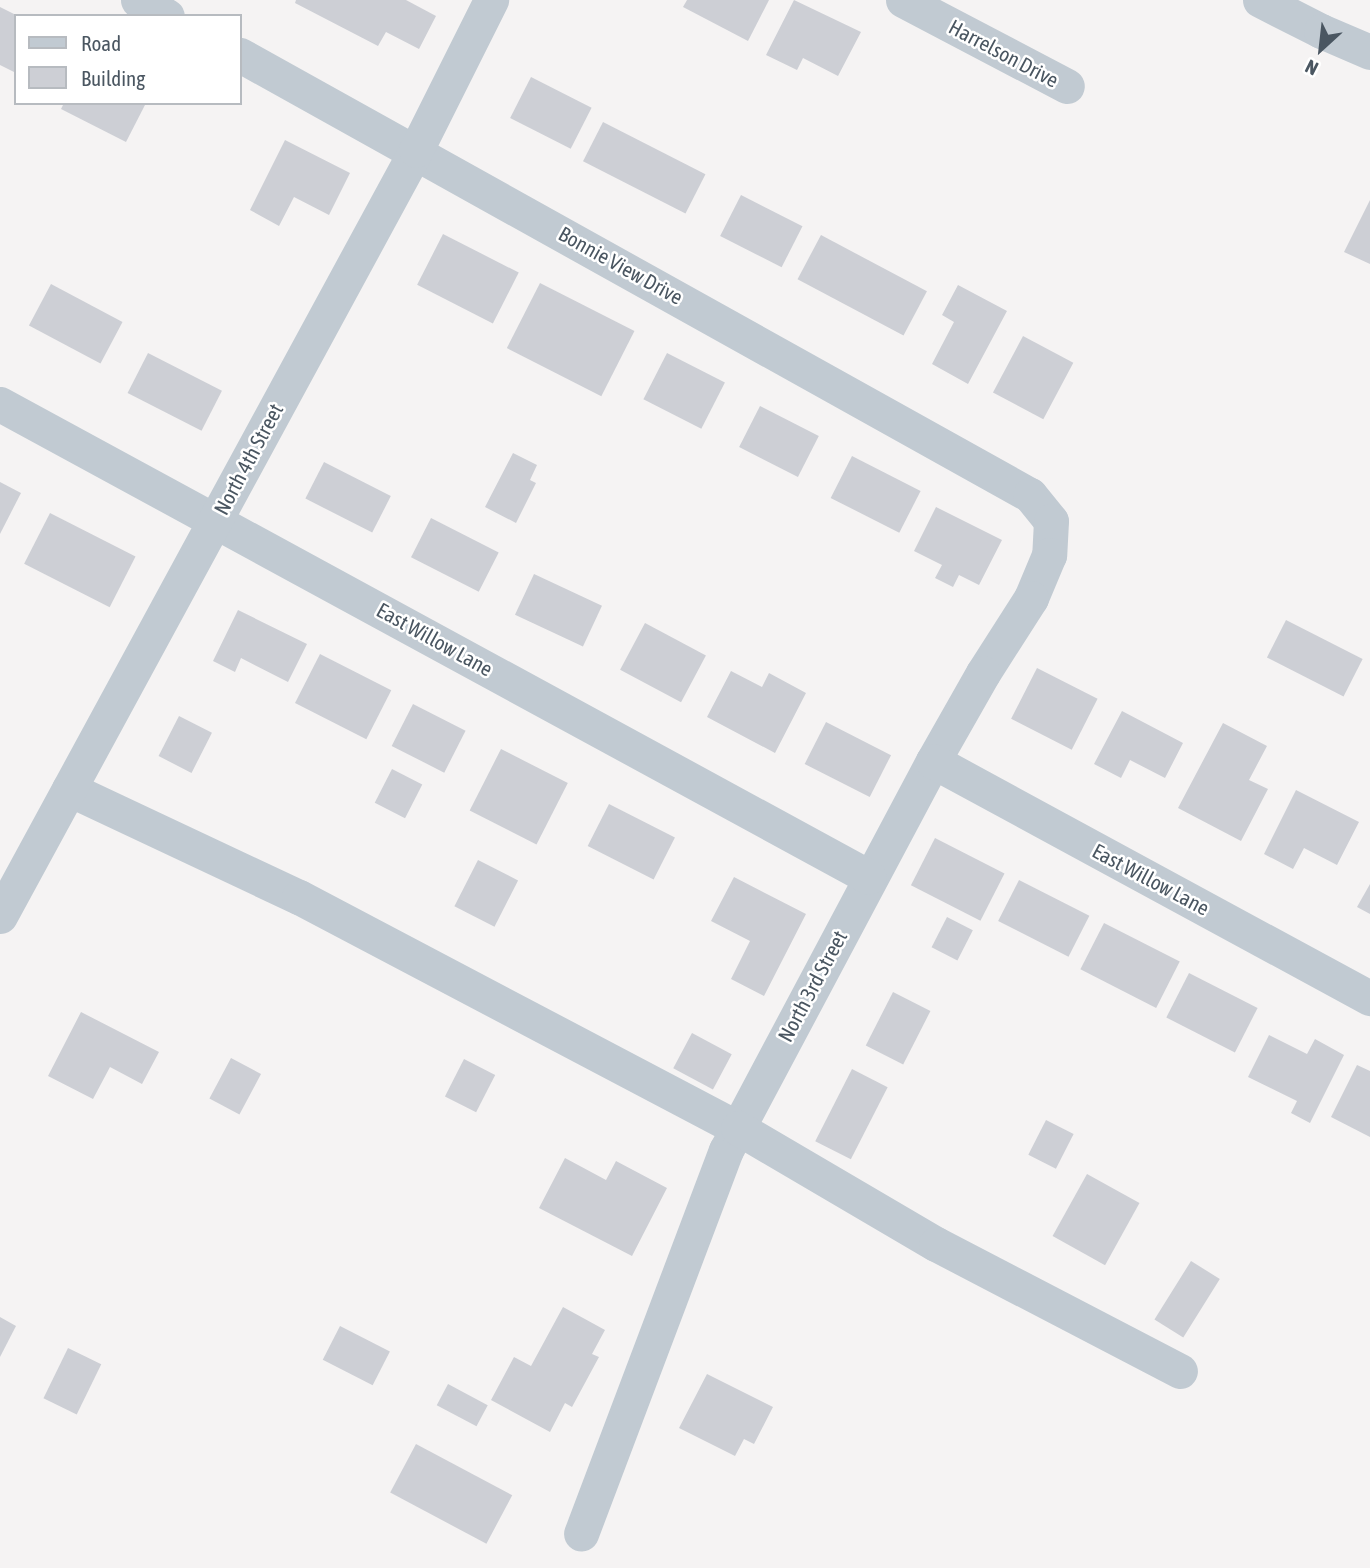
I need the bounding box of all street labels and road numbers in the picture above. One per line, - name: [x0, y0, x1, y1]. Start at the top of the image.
- street label: Harrelson Drive: [945, 14, 1063, 92]
- street label: Bonnie View Drive: [555, 221, 687, 309]
- street label: North 4th Street: [208, 399, 288, 519]
- street label: East Willow Lane: [373, 597, 497, 681]
- street label: East Willow Lane: [1088, 838, 1214, 920]
- street label: North 3rd Street: [772, 926, 852, 1046]

